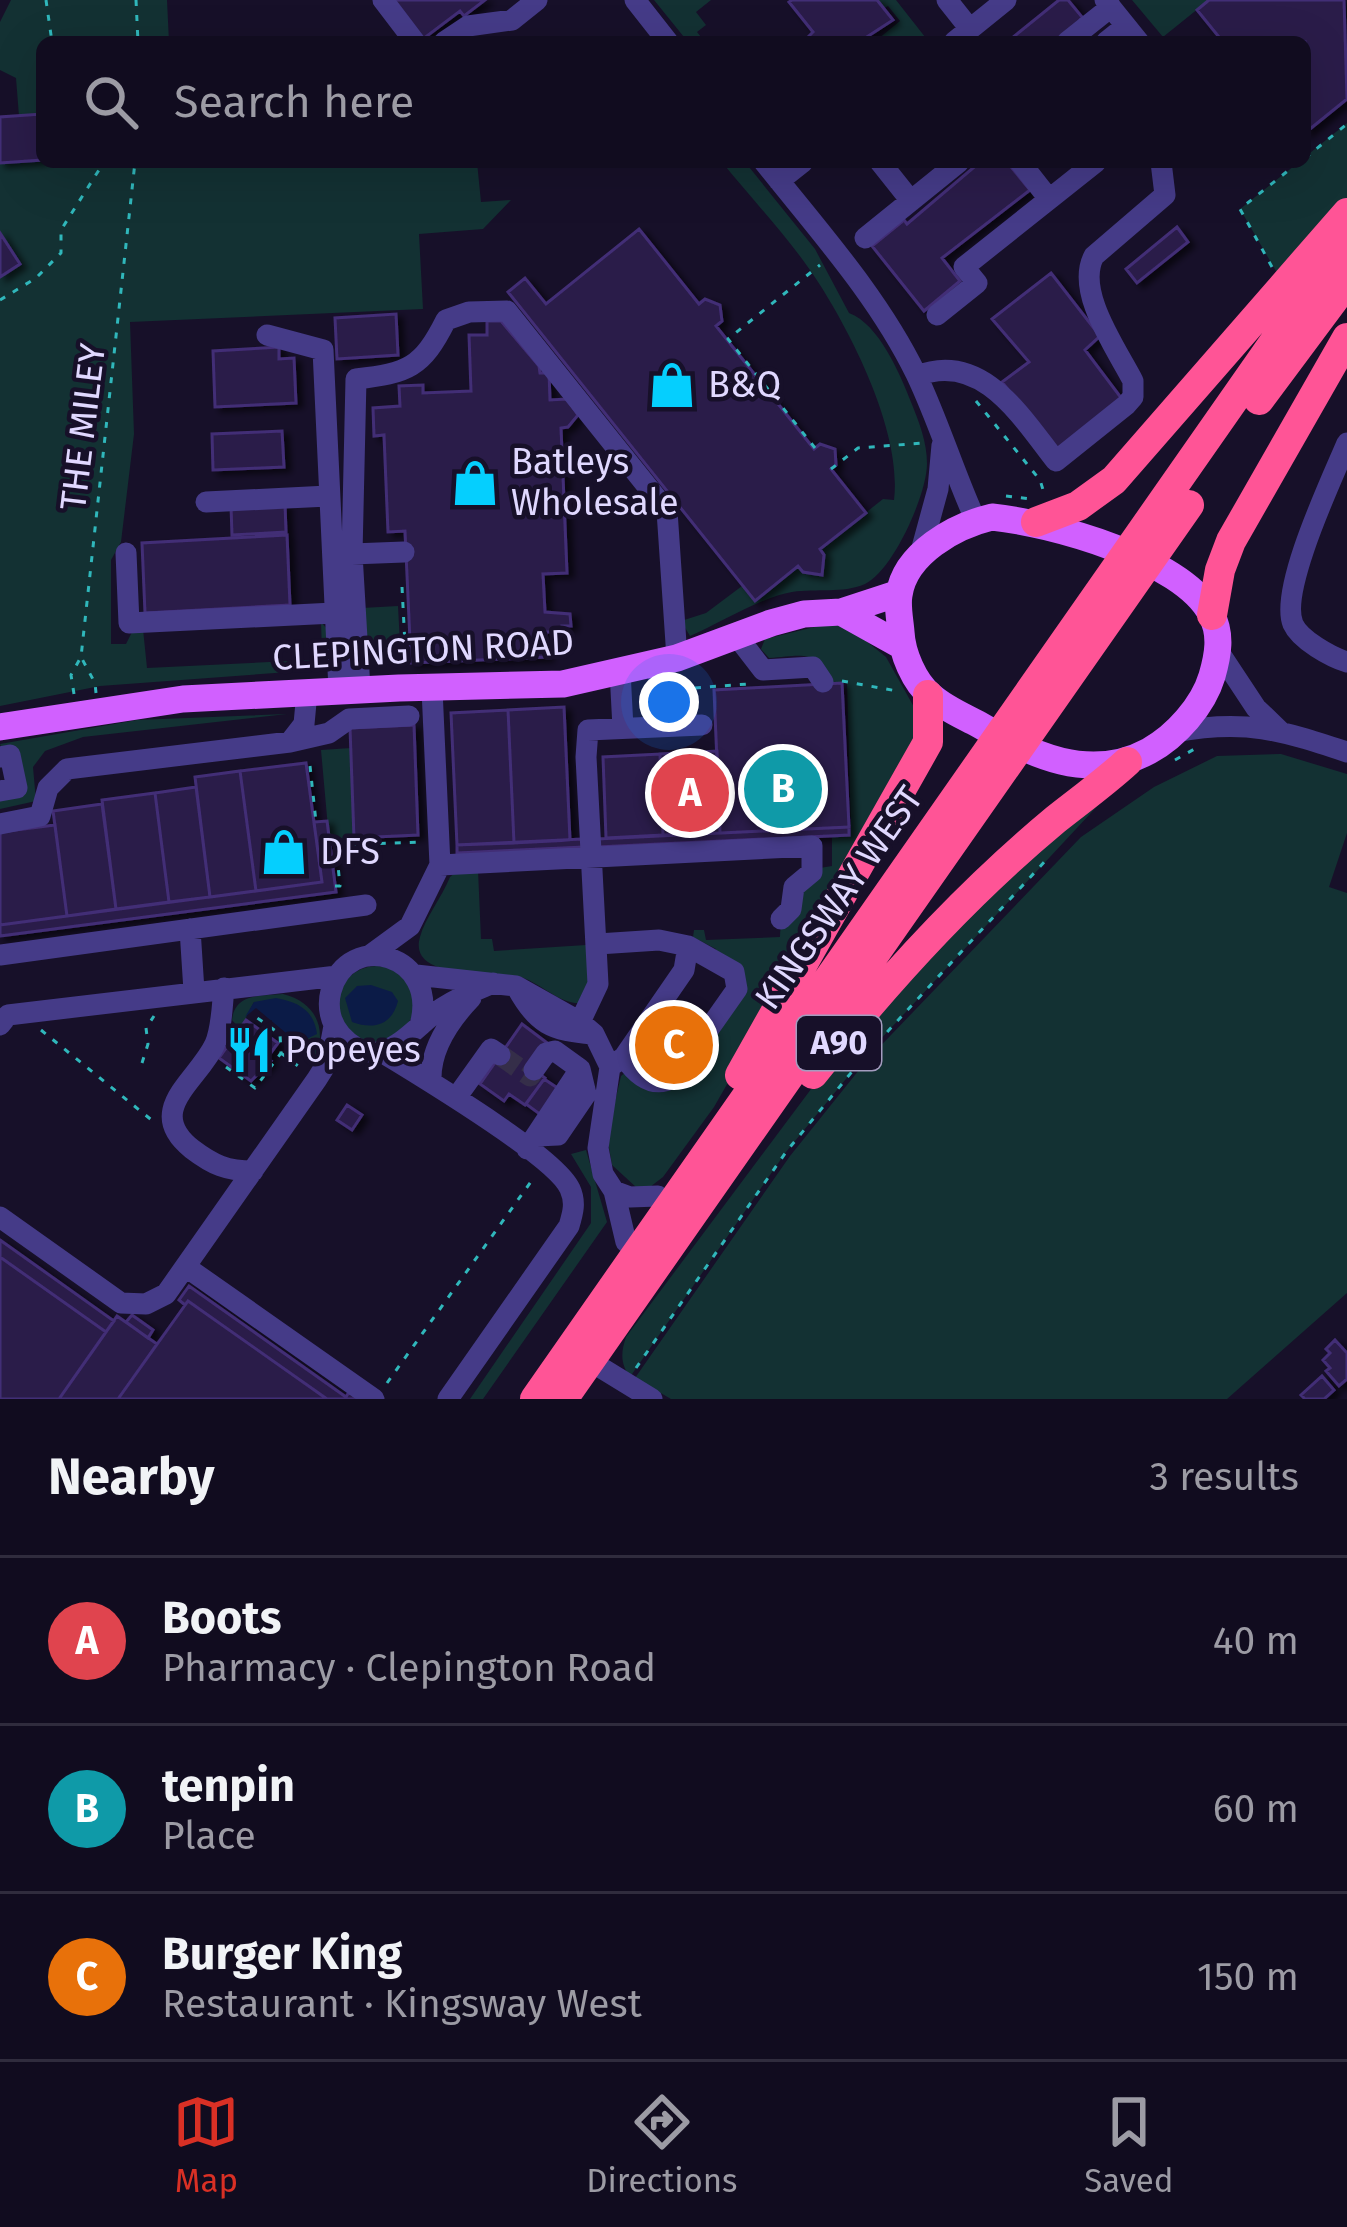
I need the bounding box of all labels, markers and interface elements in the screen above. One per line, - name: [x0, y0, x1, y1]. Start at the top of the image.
- search box: [36, 36, 1311, 168]
- icon: search: [78, 69, 144, 135]
- text: Search here: [174, 75, 414, 129]
- street label: THE MILEY: [51, 341, 115, 513]
- shop icon: B&Q: [647, 360, 697, 410]
- place label: B&Q: [708, 363, 781, 407]
- place label: Batleys Wholesale: [511, 440, 679, 525]
- shop icon: Batleys Wholesale: [450, 458, 500, 508]
- street label: CLEPINGTON ROAD: [271, 620, 575, 680]
- your location: [639, 672, 699, 732]
- pin: B: [744, 744, 822, 834]
- pin: A: [651, 748, 729, 838]
- street label: KINGSWAY WEST: [746, 778, 932, 1018]
- shop icon: DFS: [259, 827, 309, 877]
- place label: DFS: [320, 830, 380, 874]
- pin: C: [635, 1000, 713, 1090]
- road number: A90: [797, 1016, 881, 1070]
- restaurant icon: Popeyes: [224, 1025, 274, 1075]
- place label: Popeyes: [285, 1028, 421, 1072]
- text: Nearby: [48, 1446, 214, 1508]
- text: 3 results: [1149, 1454, 1299, 1500]
- text: Boots: [162, 1591, 281, 1645]
- text: A: [75, 1618, 99, 1664]
- text: 40 m: [1213, 1618, 1299, 1664]
- text: Pharmacy · Clepington Road: [162, 1645, 656, 1691]
- text: tenpin: [162, 1759, 295, 1813]
- text: B: [75, 1786, 99, 1832]
- text: 60 m: [1213, 1786, 1299, 1832]
- text: Place: [162, 1813, 256, 1859]
- text: Burger King: [162, 1927, 402, 1981]
- text: C: [76, 1954, 98, 2000]
- text: 150 m: [1197, 1954, 1299, 2000]
- text: Restaurant · Kingsway West: [162, 1981, 642, 2027]
- tab: Map: [173, 2089, 239, 2201]
- tab: Directions: [586, 2089, 738, 2201]
- tab: Saved: [1084, 2089, 1174, 2201]

